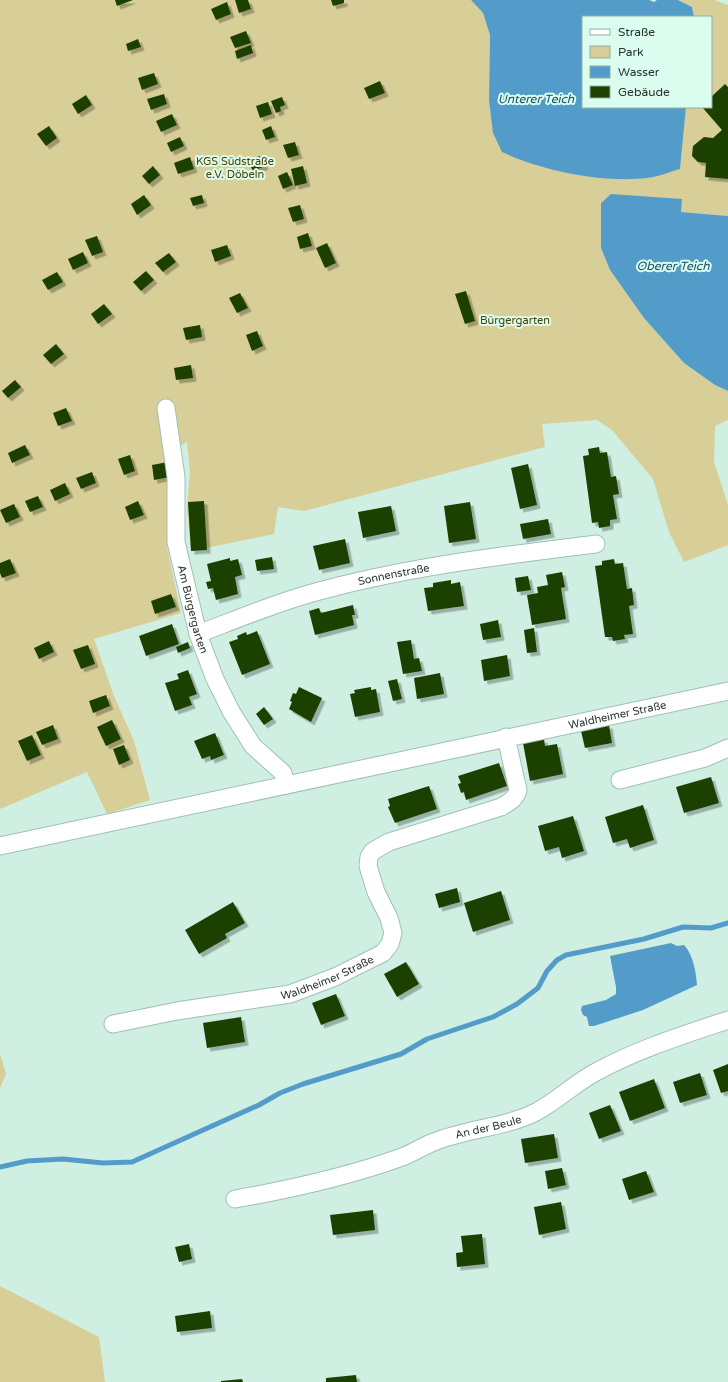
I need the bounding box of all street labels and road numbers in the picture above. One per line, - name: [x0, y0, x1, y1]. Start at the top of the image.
- street label: Sonnenstraße: [357, 561, 430, 588]
- street label: Am Bürgergarten: [175, 564, 211, 655]
- street label: Waldheimer Straße: [567, 698, 667, 731]
- street label: Waldheimer Straße: [280, 952, 376, 1002]
- street label: An der Beule: [454, 1112, 523, 1141]

